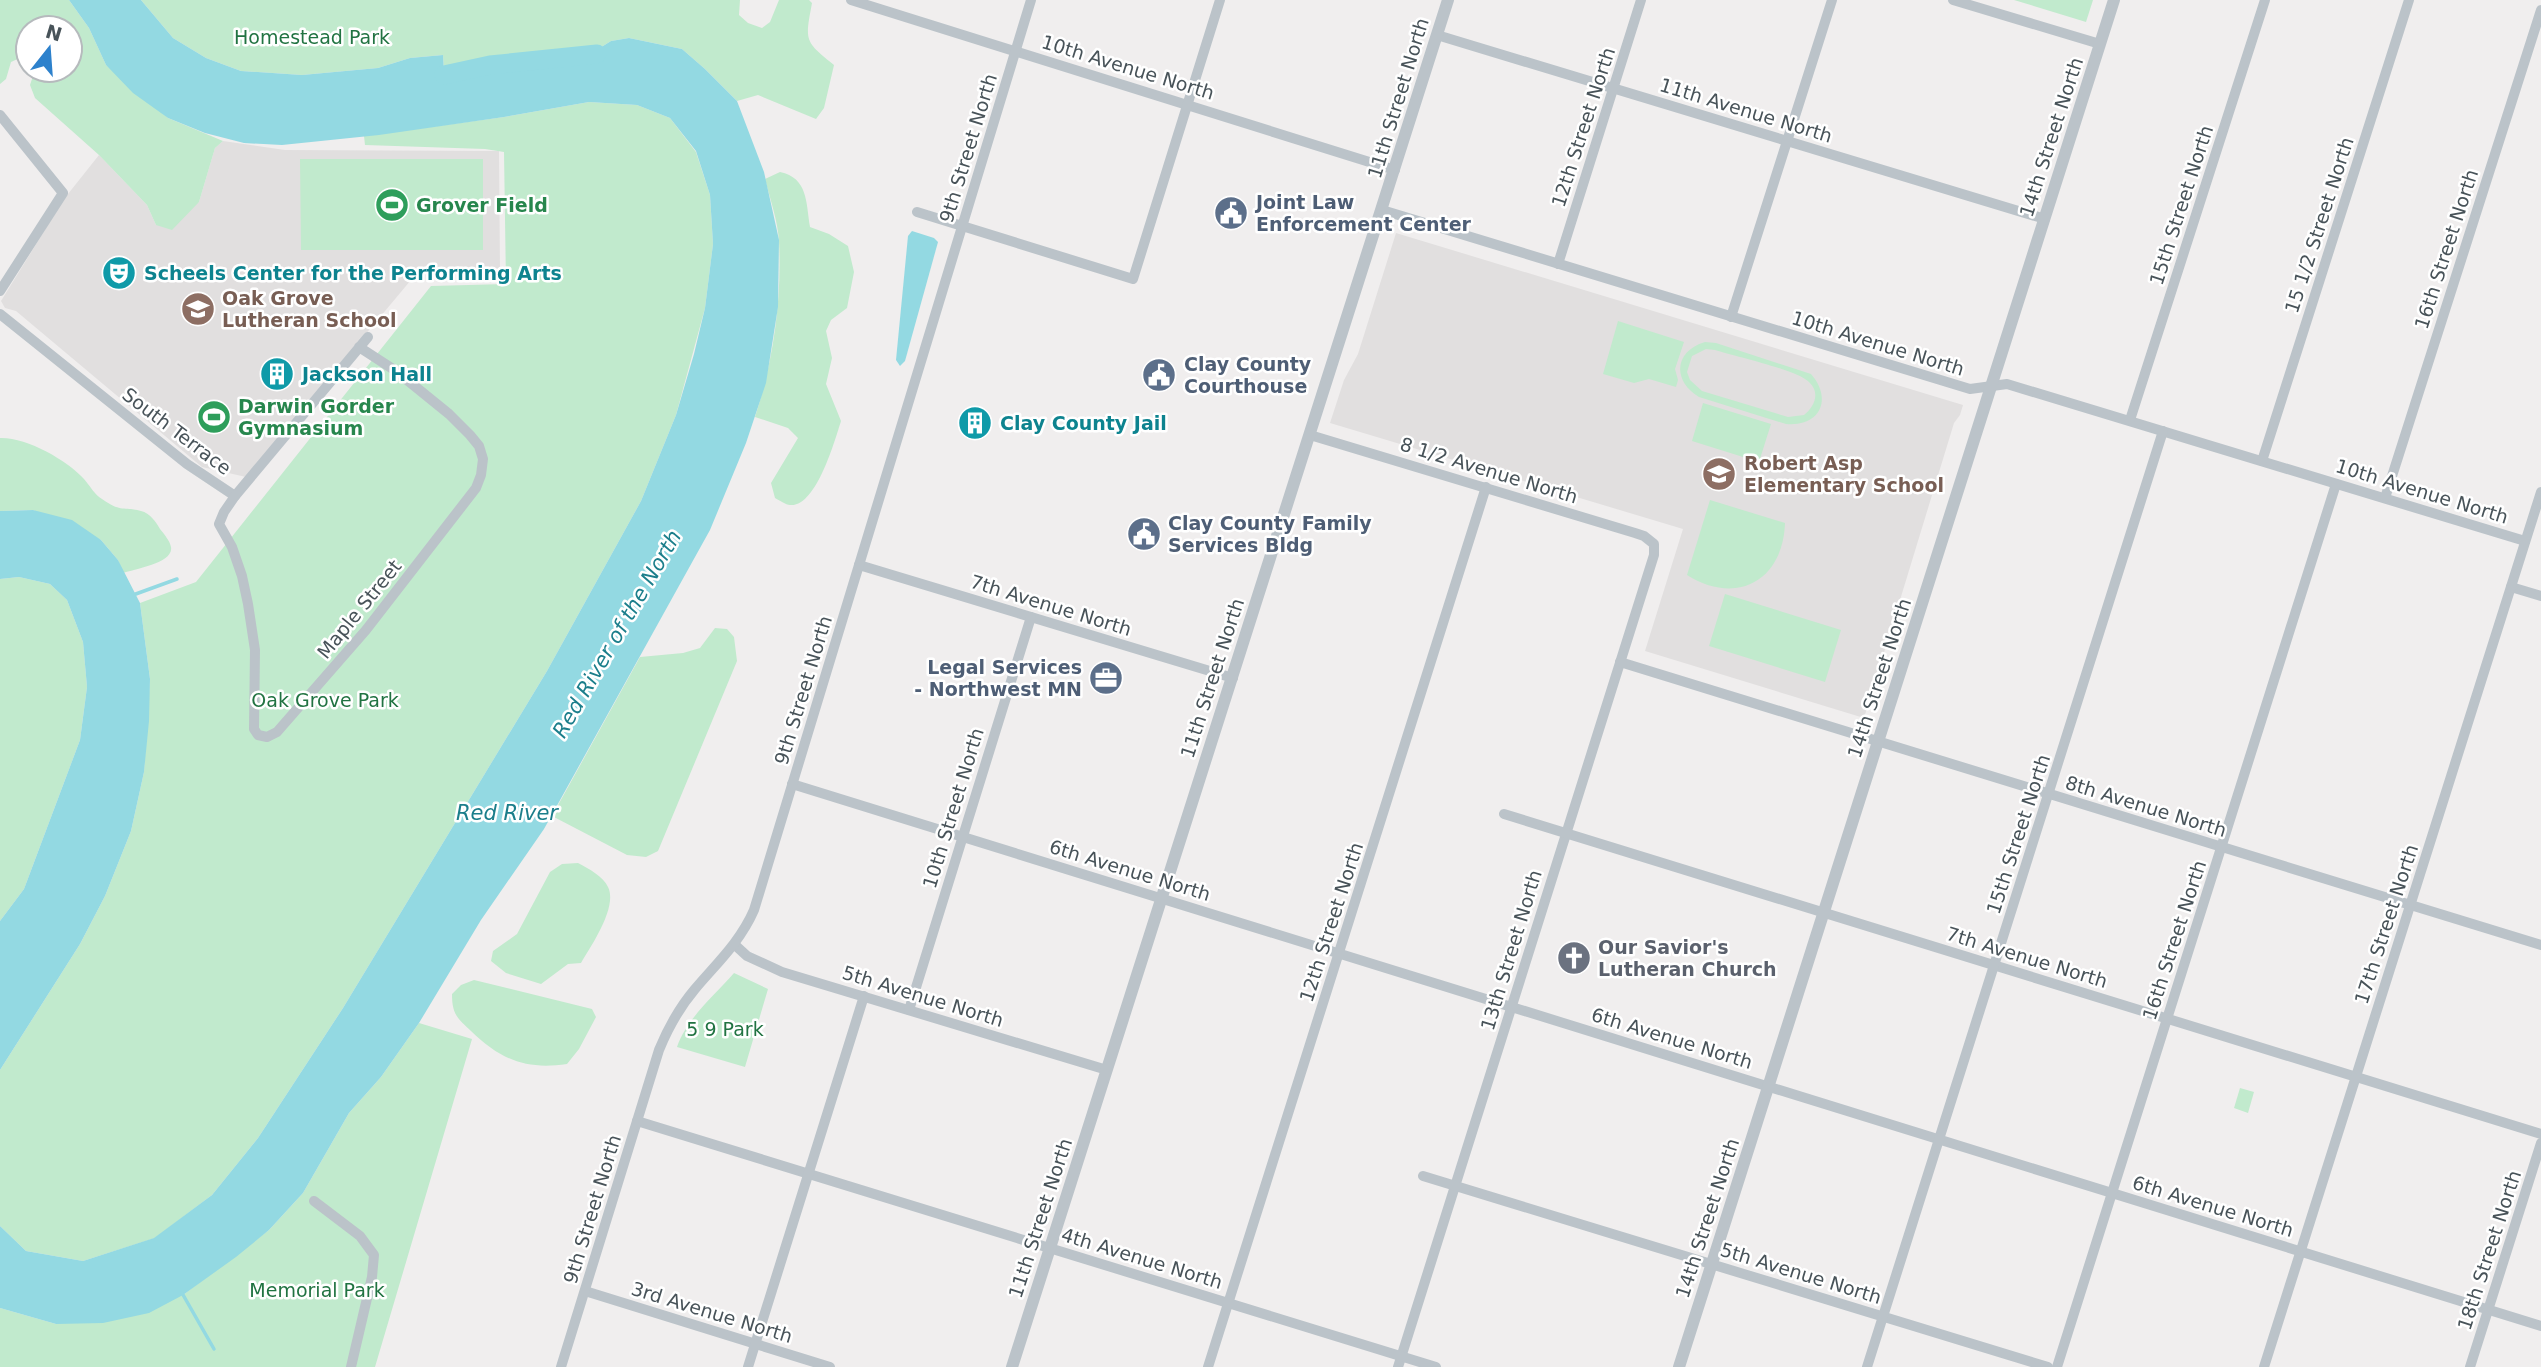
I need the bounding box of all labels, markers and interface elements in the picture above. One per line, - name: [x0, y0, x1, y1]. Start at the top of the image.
- north arrow: [14, 14, 84, 84]
- street label: 11th Street North: [1363, 15, 1433, 181]
- text: N: [43, 20, 65, 46]
- park label: Homestead Park: [234, 26, 390, 48]
- street label: 10th Avenue North: [1039, 30, 1217, 104]
- street label: 12th Street North: [1547, 44, 1619, 210]
- street label: 14th Street North: [2015, 54, 2087, 220]
- street label: 9th Street North: [935, 71, 1001, 225]
- street label: 11th Avenue North: [1657, 73, 1835, 147]
- street label: 15th Street North: [2145, 122, 2217, 288]
- street label: 15 1/2 Street North: [2280, 134, 2358, 316]
- street label: 16th Street North: [2410, 166, 2482, 332]
- sports icon: Grover Field: [373, 186, 411, 224]
- place label: Joint Law Enforcement Center: [1254, 191, 1472, 235]
- place label: Grover Field: [416, 194, 548, 216]
- public building icon: Joint Law Enforcement Center: [1212, 194, 1250, 232]
- theatre icon: Scheels Center for the Performing Arts: [100, 254, 138, 292]
- place label: Scheels Center for the Performing Arts: [144, 262, 562, 284]
- place label: Oak Grove Lutheran School: [222, 287, 397, 331]
- school or university icon: Oak Grove Lutheran School: [179, 290, 217, 328]
- street label: 10th Avenue North: [1789, 306, 1967, 380]
- place label: Clay County Courthouse: [1184, 353, 1312, 397]
- building icon: Jackson Hall: [258, 355, 296, 393]
- public building icon: Clay County Courthouse: [1140, 356, 1178, 394]
- place label: Jackson Hall: [300, 363, 432, 385]
- street label: South Terrace: [118, 383, 236, 479]
- place label: Darwin Gorder Gymnasium: [238, 395, 395, 439]
- sports icon: Darwin Gorder Gymnasium: [195, 398, 233, 436]
- building icon: Clay County Jail: [956, 404, 994, 442]
- place label: Clay County Jail: [1000, 412, 1167, 434]
- street label: 8 1/2 Avenue North: [1398, 433, 1580, 507]
- place label: Robert Asp Elementary School: [1744, 452, 1944, 496]
- street label: 10th Avenue North: [2333, 454, 2511, 528]
- school or university icon: Robert Asp Elementary School: [1700, 455, 1738, 493]
- place label: Clay County Family Services Bldg: [1168, 512, 1372, 556]
- public building icon: Clay County Family Services Bldg: [1125, 515, 1163, 553]
- water label: Red River of the North: [548, 526, 686, 742]
- street label: Maple Street: [312, 555, 406, 663]
- street label: 7th Avenue North: [968, 570, 1134, 640]
- street label: 11th Street North: [1176, 595, 1248, 761]
- street label: 14th Street North: [1843, 595, 1915, 761]
- street label: 9th Street North: [770, 613, 836, 767]
- place label: Legal Services - Northwest MN: [914, 656, 1082, 700]
- office icon: Legal Services - Northwest MN: [1087, 659, 1125, 697]
- park label: Oak Grove Park: [251, 689, 399, 711]
- street label: 10th Street North: [918, 725, 988, 891]
- street label: 15th Street North: [1982, 751, 2054, 917]
- street label: 8th Avenue North: [2063, 771, 2229, 841]
- water label: Red River: [456, 801, 559, 825]
- street label: 6th Avenue North: [1047, 835, 1213, 905]
- street label: 12th Street North: [1295, 839, 1367, 1005]
- street label: 17th Street North: [2350, 841, 2422, 1007]
- street label: 16th Street North: [2138, 857, 2210, 1023]
- street label: 13th Street North: [1476, 867, 1546, 1033]
- street label: 7th Avenue North: [1944, 922, 2110, 992]
- place label: Our Savior's Lutheran Church: [1598, 936, 1777, 980]
- church icon: Our Savior's Lutheran Church: [1555, 939, 1593, 977]
- street label: 5th Avenue North: [840, 961, 1006, 1031]
- street label: 6th Avenue North: [1589, 1003, 1755, 1073]
- park label: 5 9 Park: [686, 1018, 764, 1040]
- street label: 9th Street North: [559, 1132, 625, 1286]
- street label: 11th Street North: [1004, 1135, 1076, 1301]
- street label: 14th Street North: [1671, 1135, 1743, 1301]
- street label: 18th Street North: [2453, 1167, 2525, 1333]
- street label: 6th Avenue North: [2130, 1171, 2296, 1241]
- street label: 4th Avenue North: [1059, 1223, 1225, 1293]
- street label: 5th Avenue North: [1718, 1238, 1884, 1308]
- street label: 3rd Avenue North: [629, 1277, 795, 1347]
- park label: Memorial Park: [249, 1279, 385, 1301]

